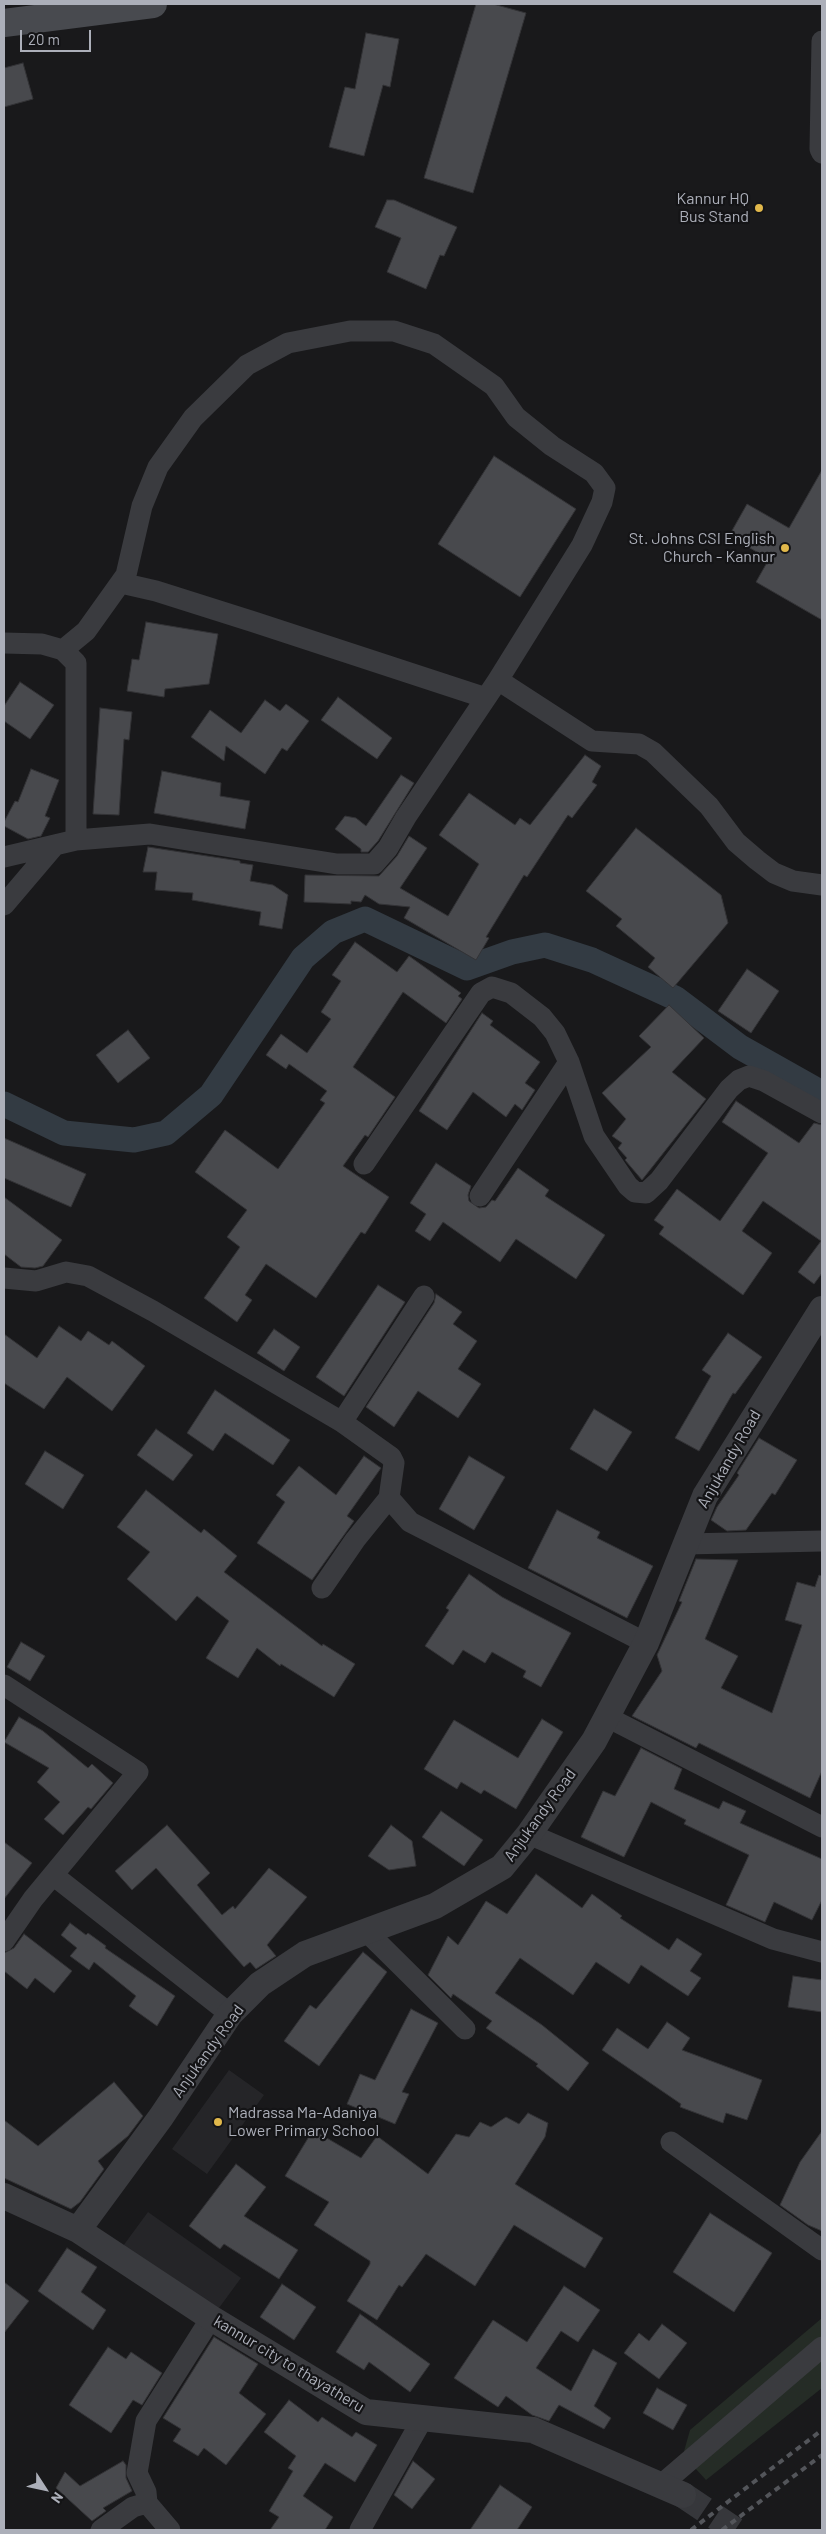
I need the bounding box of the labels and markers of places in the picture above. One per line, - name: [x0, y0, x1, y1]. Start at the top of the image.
- place label: Kannur HQ Bus Stand: [677, 189, 749, 227]
- marker: Kannur HQ Bus Stand: [753, 202, 765, 214]
- place label: St. Johns CSI English Church - Kannur: [629, 529, 775, 567]
- marker: St. Johns CSI English Church - Kannur: [779, 542, 791, 554]
- place label: Madrassa Ma-Adaniya Lower Primary School: [228, 2103, 379, 2141]
- marker: Madrassa Ma-Adaniya Lower Primary School: [212, 2116, 224, 2128]

